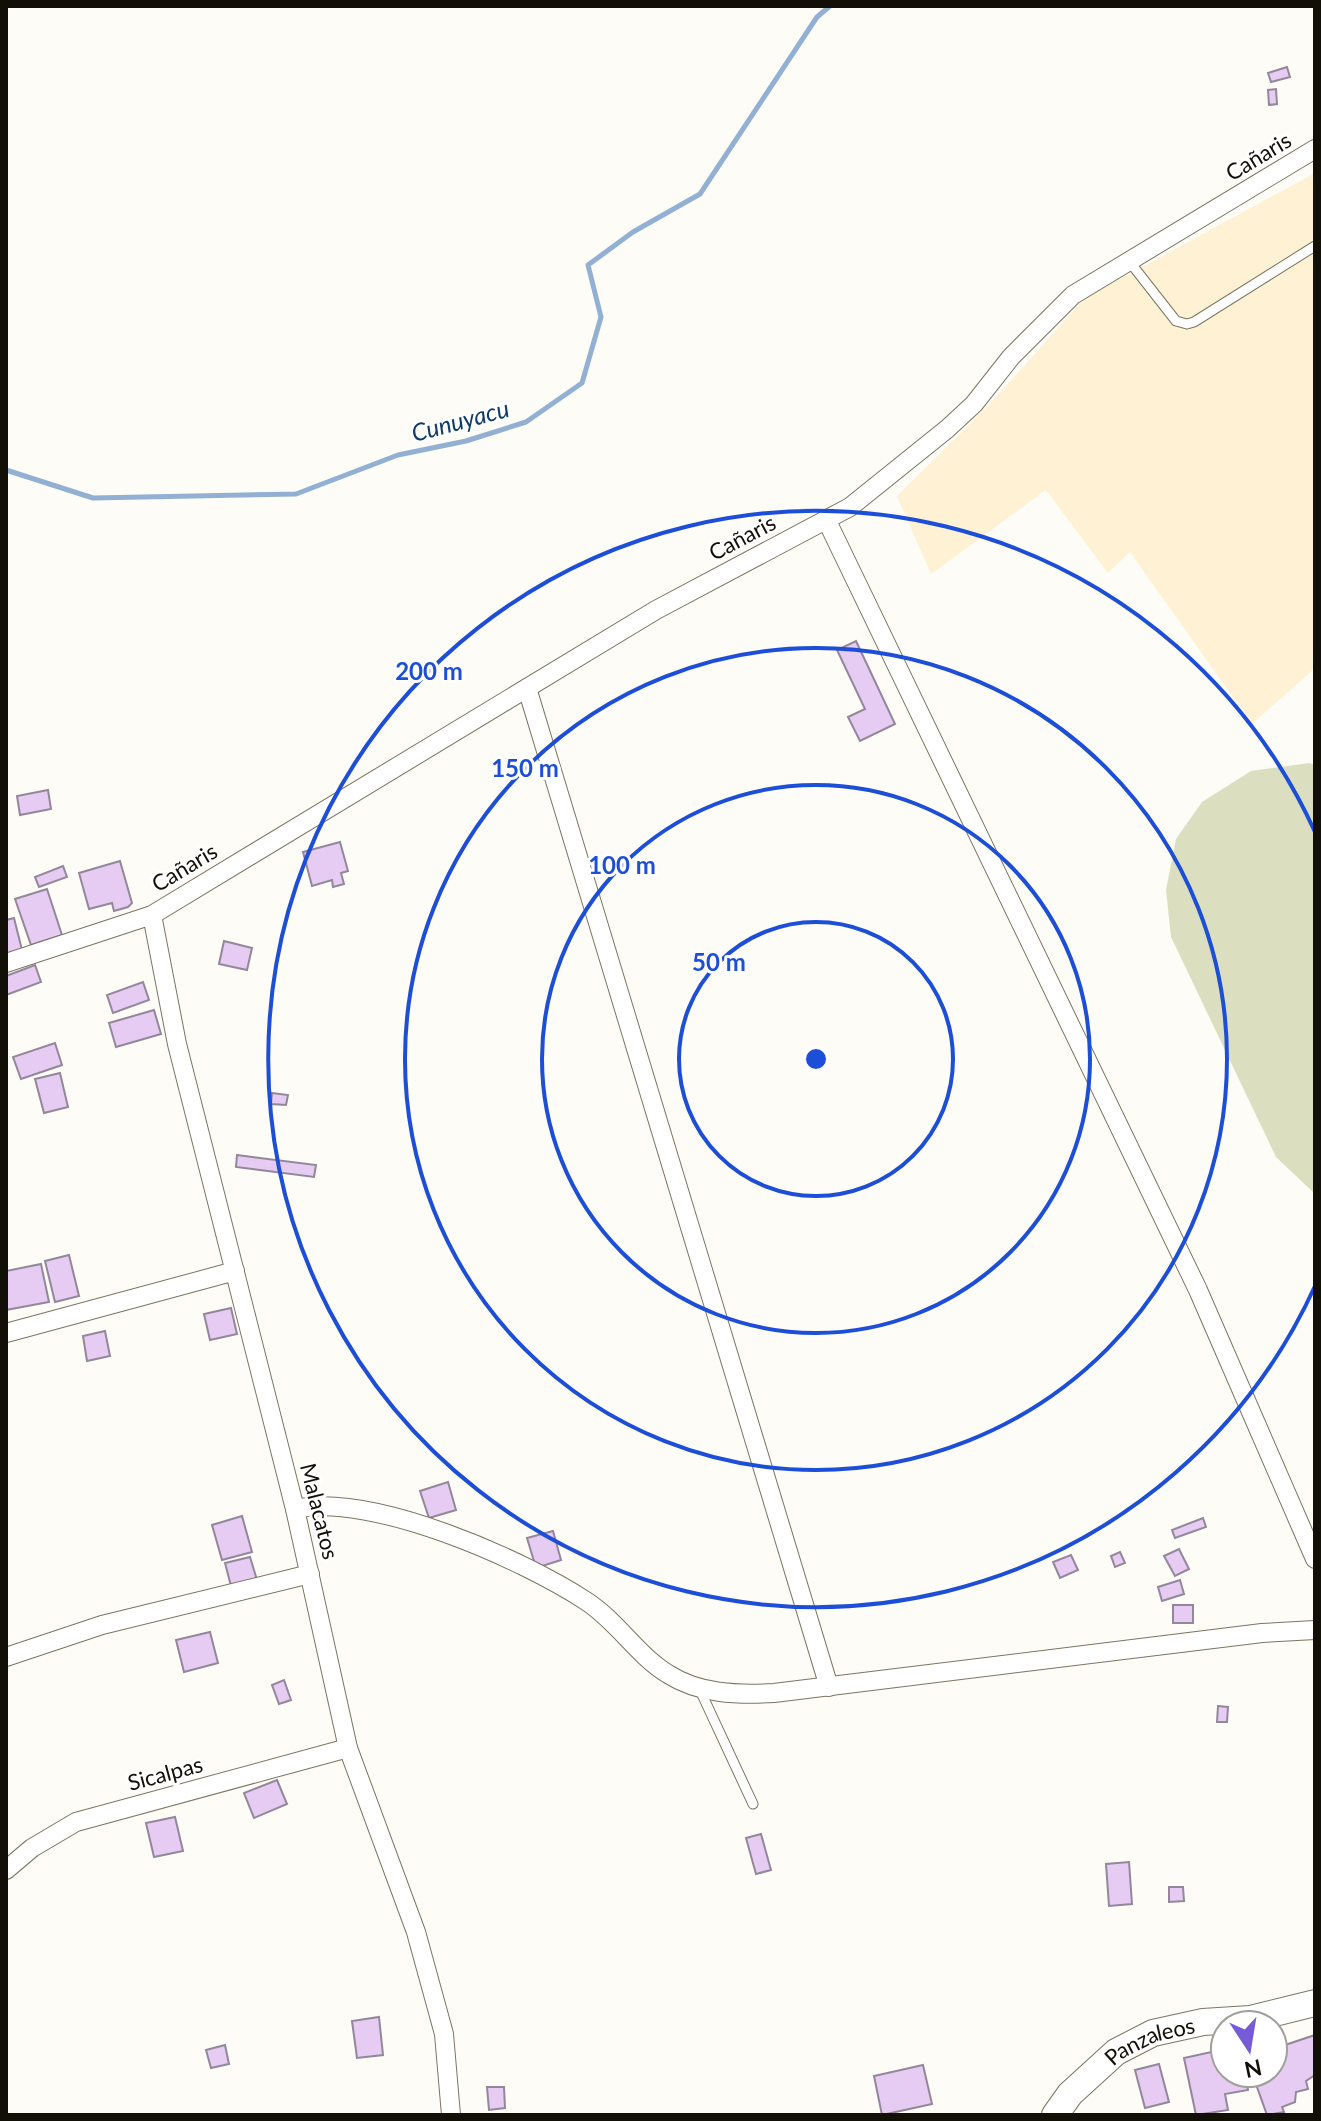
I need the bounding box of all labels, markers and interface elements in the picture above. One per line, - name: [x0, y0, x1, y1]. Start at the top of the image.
- street label: Cañaris: [1220, 126, 1296, 186]
- water label: Cunuyacu: [408, 393, 512, 447]
- street label: Cañaris: [704, 508, 780, 566]
- text: 200 m: [395, 656, 463, 685]
- text: 150 m: [491, 753, 559, 782]
- street label: Cañaris: [146, 837, 222, 897]
- text: 100 m: [588, 850, 656, 879]
- text: 50 m: [692, 947, 746, 976]
- centre of rings: [802, 1045, 830, 1073]
- street label: Malacatos: [295, 1460, 345, 1562]
- street label: Sicalpas: [125, 1750, 205, 1796]
- north arrow: [1209, 2009, 1289, 2089]
- street label: Panzaleos: [1098, 2011, 1197, 2070]
- text: N: [1242, 2054, 1264, 2084]

